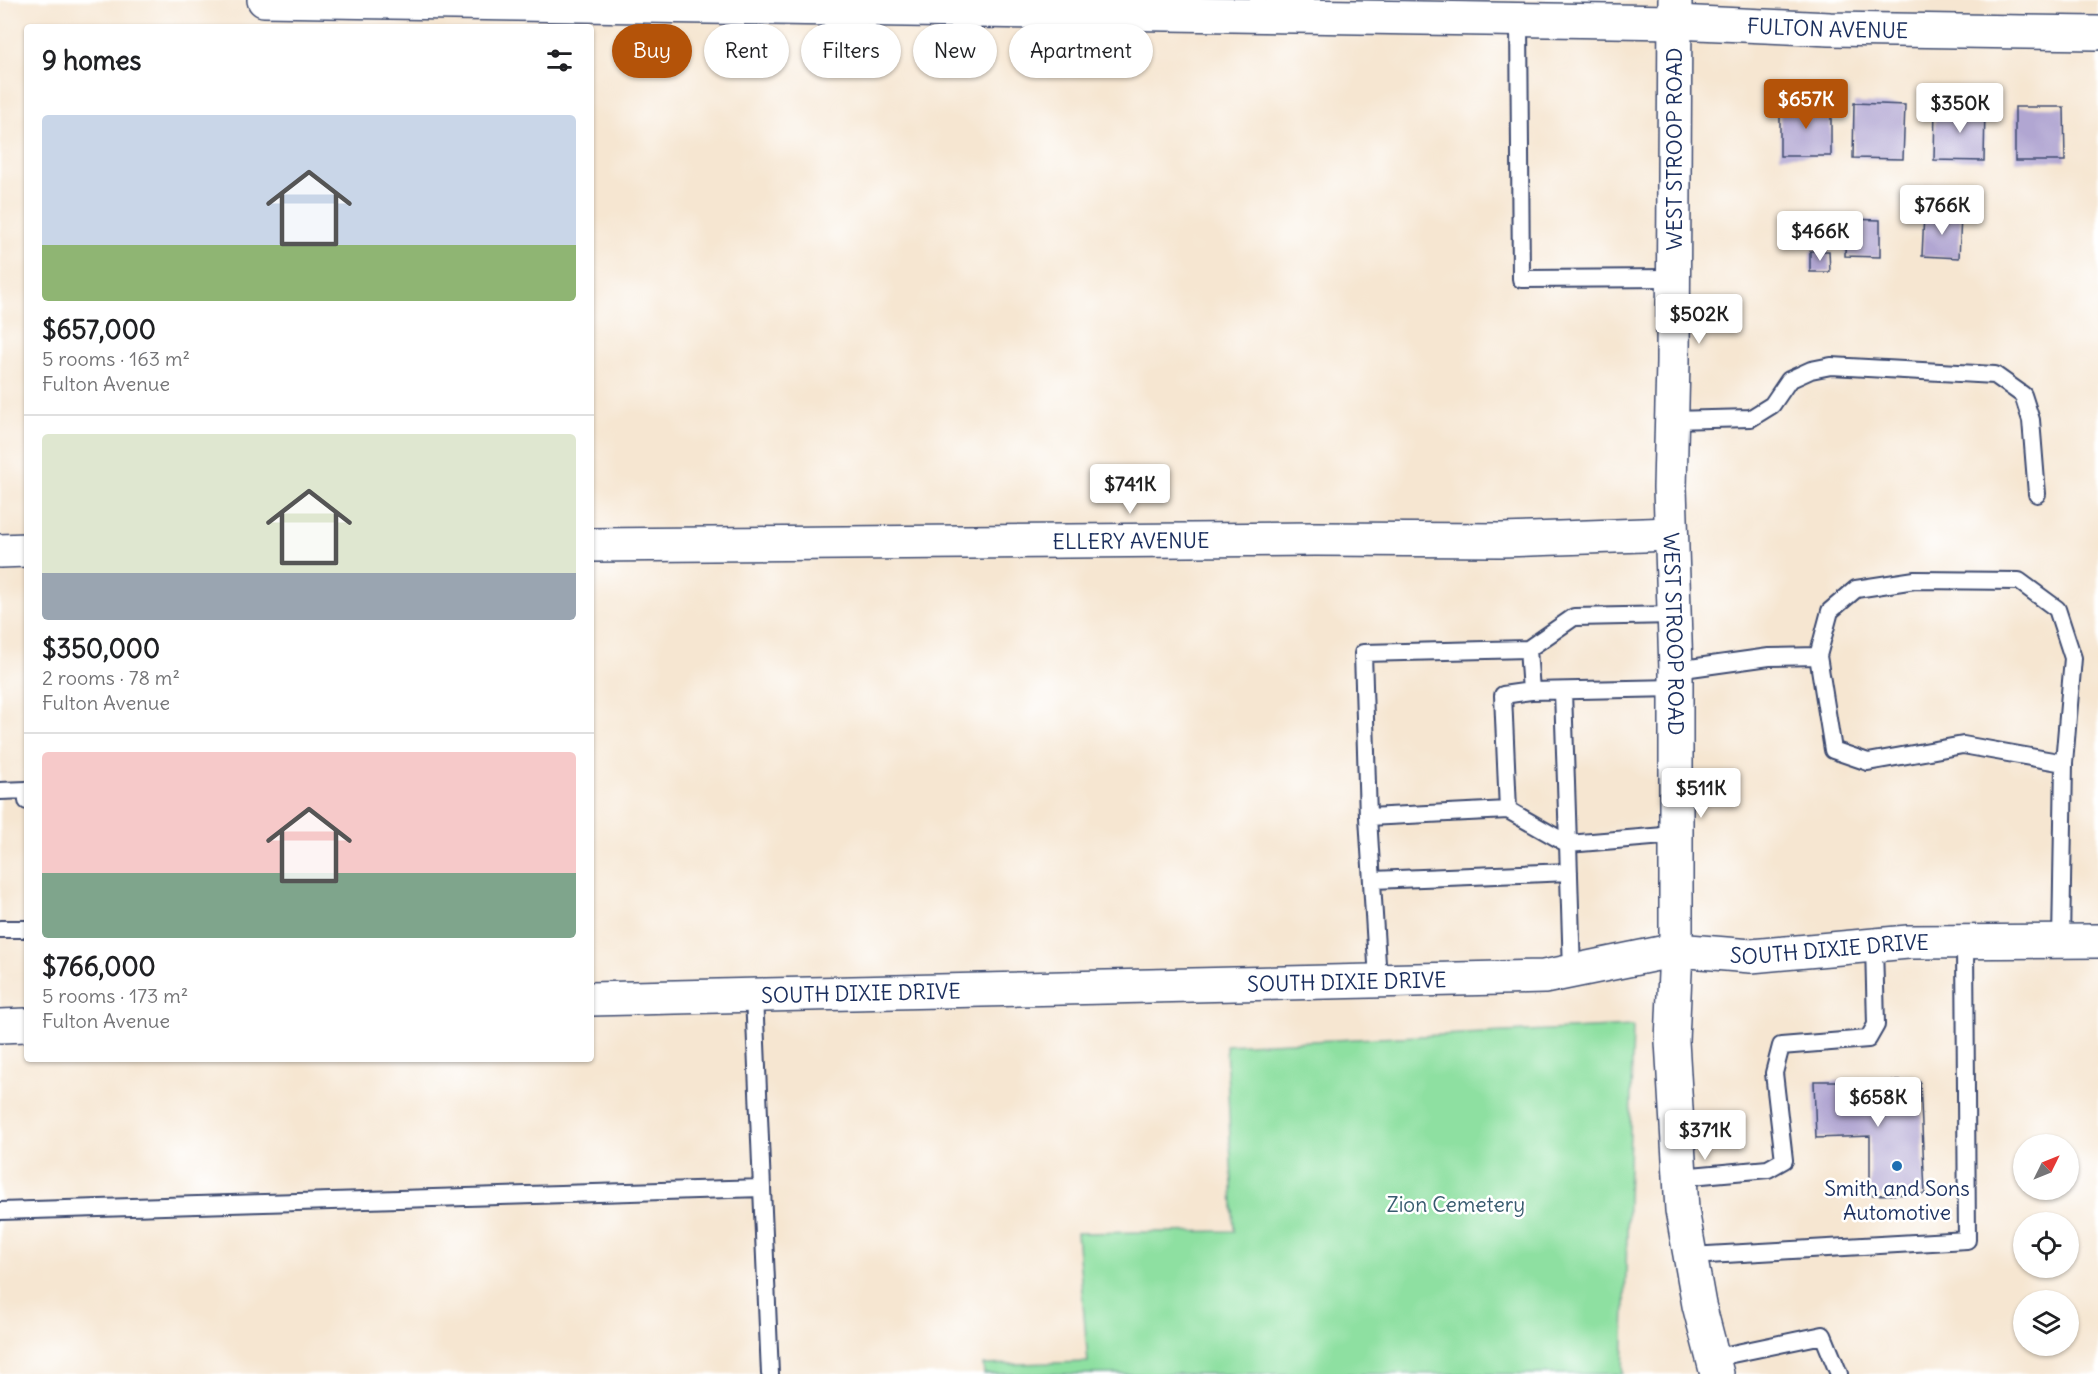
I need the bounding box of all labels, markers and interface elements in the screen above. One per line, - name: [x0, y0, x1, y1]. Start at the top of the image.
- street label: FULTON AVENUE: [1746, 12, 1909, 44]
- chip: Buy: [612, 24, 692, 78]
- chip: Rent: [704, 24, 789, 78]
- chip: Filters: [801, 24, 901, 78]
- chip: New: [913, 24, 997, 78]
- chip: Apartment: [1009, 24, 1153, 78]
- text: 9 homes: [42, 44, 141, 77]
- icon: filters: [543, 44, 576, 77]
- street label: WEST STROOP ROAD: [1661, 48, 1688, 250]
- pin: $657K: [1764, 79, 1848, 130]
- pin: $350K: [1918, 83, 2002, 134]
- text: $657K: [1778, 86, 1834, 111]
- text: $350K: [1930, 90, 1990, 115]
- icon: home: [255, 154, 363, 262]
- pin: $766K: [1900, 185, 1984, 236]
- text: $766K: [1914, 192, 1970, 217]
- pin: $466K: [1778, 211, 1862, 262]
- text: $466K: [1791, 218, 1849, 243]
- pin: $502K: [1657, 294, 1741, 345]
- text: $502K: [1669, 301, 1729, 326]
- text: $657,000: [42, 313, 156, 346]
- text: 5 rooms · 163 m²: [42, 346, 190, 371]
- text: Fulton Avenue: [42, 371, 170, 396]
- pin: $741K: [1088, 464, 1172, 515]
- text: $741K: [1104, 471, 1156, 496]
- icon: home: [255, 473, 363, 581]
- street label: ELLERY AVENUE: [1052, 526, 1210, 555]
- street label: WEST STROOP ROAD: [1658, 532, 1690, 735]
- text: $350,000: [42, 632, 160, 665]
- text: 2 rooms · 78 m²: [42, 665, 180, 690]
- text: Fulton Avenue: [42, 690, 170, 715]
- pin: $511K: [1659, 768, 1743, 819]
- text: $511K: [1676, 775, 1726, 800]
- icon: home: [255, 791, 363, 899]
- street label: SOUTH DIXIE DRIVE: [1729, 928, 1929, 970]
- text: $766,000: [42, 950, 156, 983]
- street label: SOUTH DIXIE DRIVE: [1247, 966, 1447, 997]
- street label: SOUTH DIXIE DRIVE: [761, 977, 961, 1009]
- text: 5 rooms · 173 m²: [42, 983, 188, 1008]
- text: Fulton Avenue: [42, 1008, 170, 1033]
- pin: $658K: [1836, 1077, 1920, 1128]
- text: $658K: [1849, 1084, 1907, 1109]
- pin: $371K: [1663, 1110, 1747, 1161]
- text: $371K: [1679, 1117, 1731, 1142]
- north arrow: [2013, 1134, 2079, 1200]
- map controls: [2013, 1134, 2079, 1356]
- marker: Smith and Sons Automotive: [1890, 1159, 1904, 1173]
- place label: Smith and Sons Automotive: [1824, 1175, 1970, 1226]
- park label: Zion Cemetery: [1387, 1191, 1525, 1218]
- button: locate: [2013, 1212, 2079, 1278]
- button: layers: [2013, 1290, 2079, 1356]

